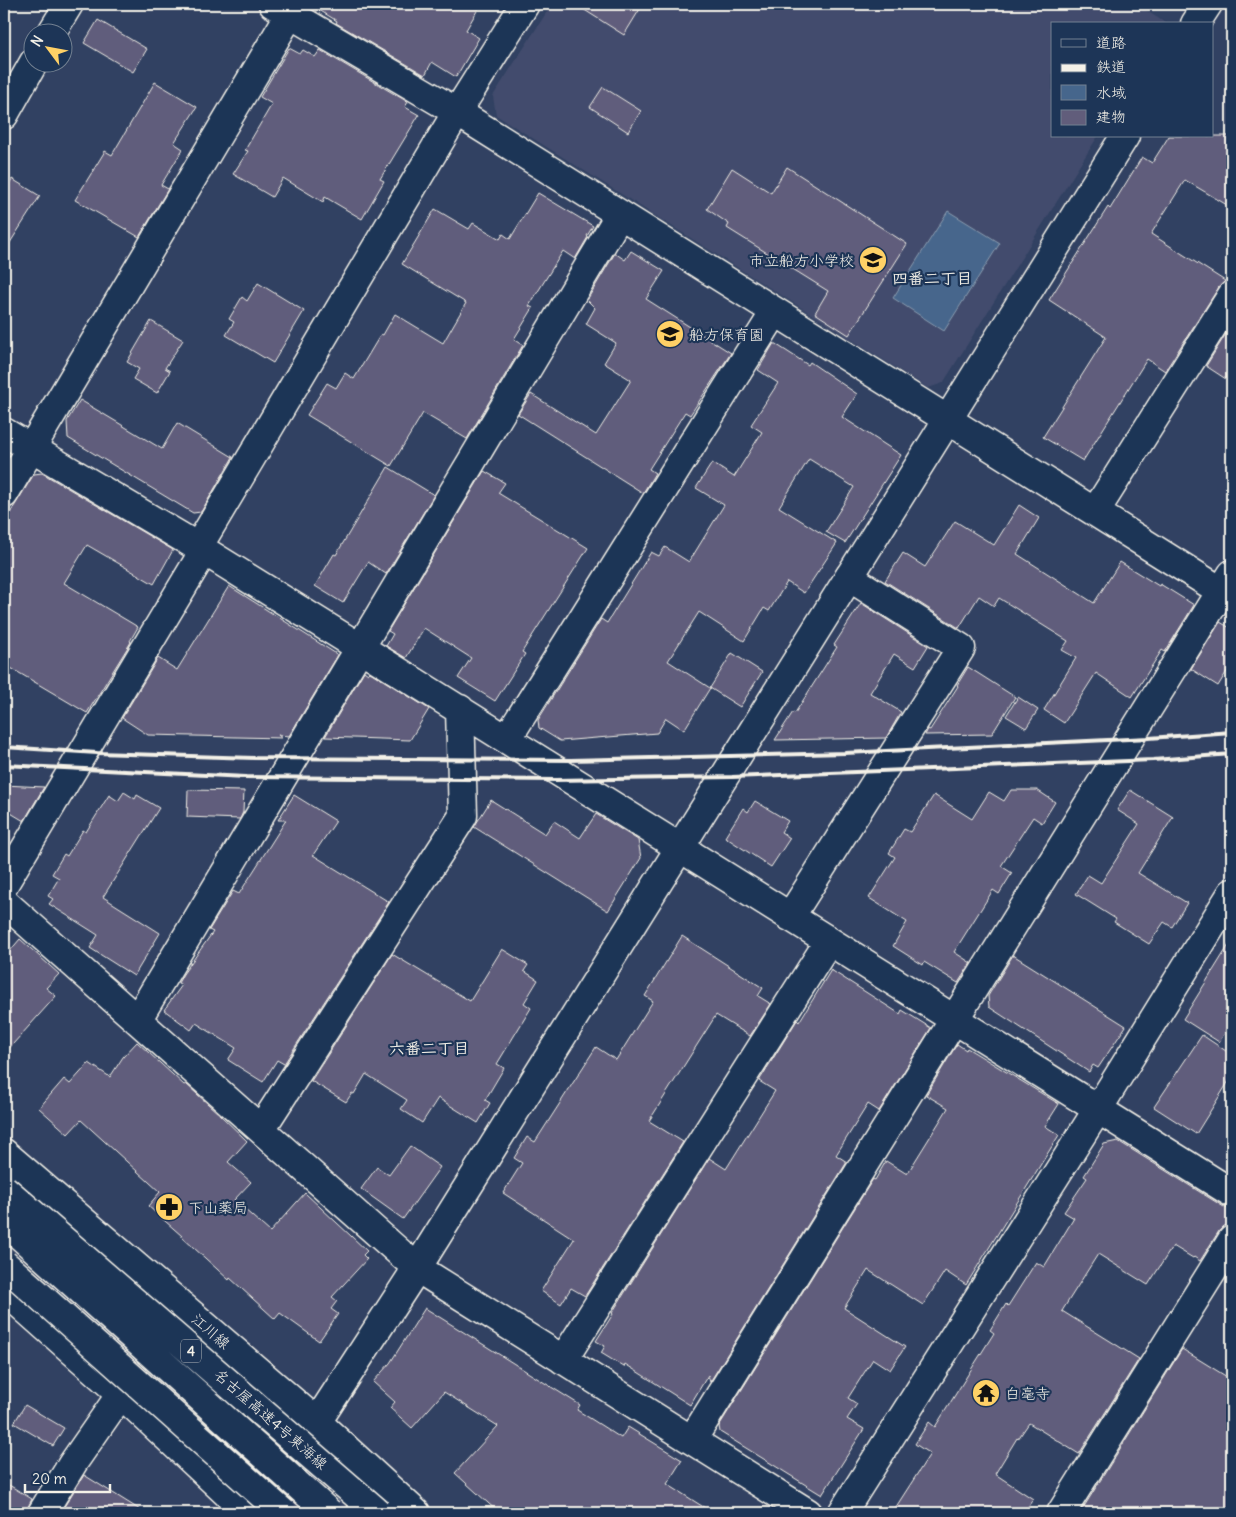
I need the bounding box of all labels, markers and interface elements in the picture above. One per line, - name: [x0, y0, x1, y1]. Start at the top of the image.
- north arrow: [22, 22, 72, 72]
- legend: [1051, 22, 1214, 138]
- text: N: [27, 32, 47, 50]
- text: 道路: [1096, 33, 1126, 52]
- text: 鉄道: [1096, 57, 1126, 76]
- text: 水域: [1096, 83, 1126, 102]
- text: 建物: [1096, 107, 1126, 126]
- school or university icon: 市立船方小学校: [858, 245, 888, 275]
- place label: 市立船方小学校: [749, 251, 854, 270]
- district label: 四番二丁目: [892, 268, 972, 288]
- school or university icon: 船方保育園: [655, 319, 685, 349]
- place label: 船方保育園: [689, 325, 764, 344]
- district label: 六番二丁目: [389, 1038, 469, 1058]
- pharmacy icon: 下山薬局: [154, 1192, 184, 1222]
- place label: 下山薬局: [188, 1198, 248, 1217]
- street label: 江川線: [188, 1309, 234, 1353]
- road number: 4: [181, 1340, 201, 1362]
- street label: 名古屋高速4号東海線: [211, 1365, 331, 1473]
- temple icon: 白毫寺: [971, 1378, 1001, 1408]
- place label: 白毫寺: [1005, 1384, 1050, 1403]
- scale bar: [25, 1462, 110, 1494]
- text: 20 m: [32, 1469, 67, 1488]

